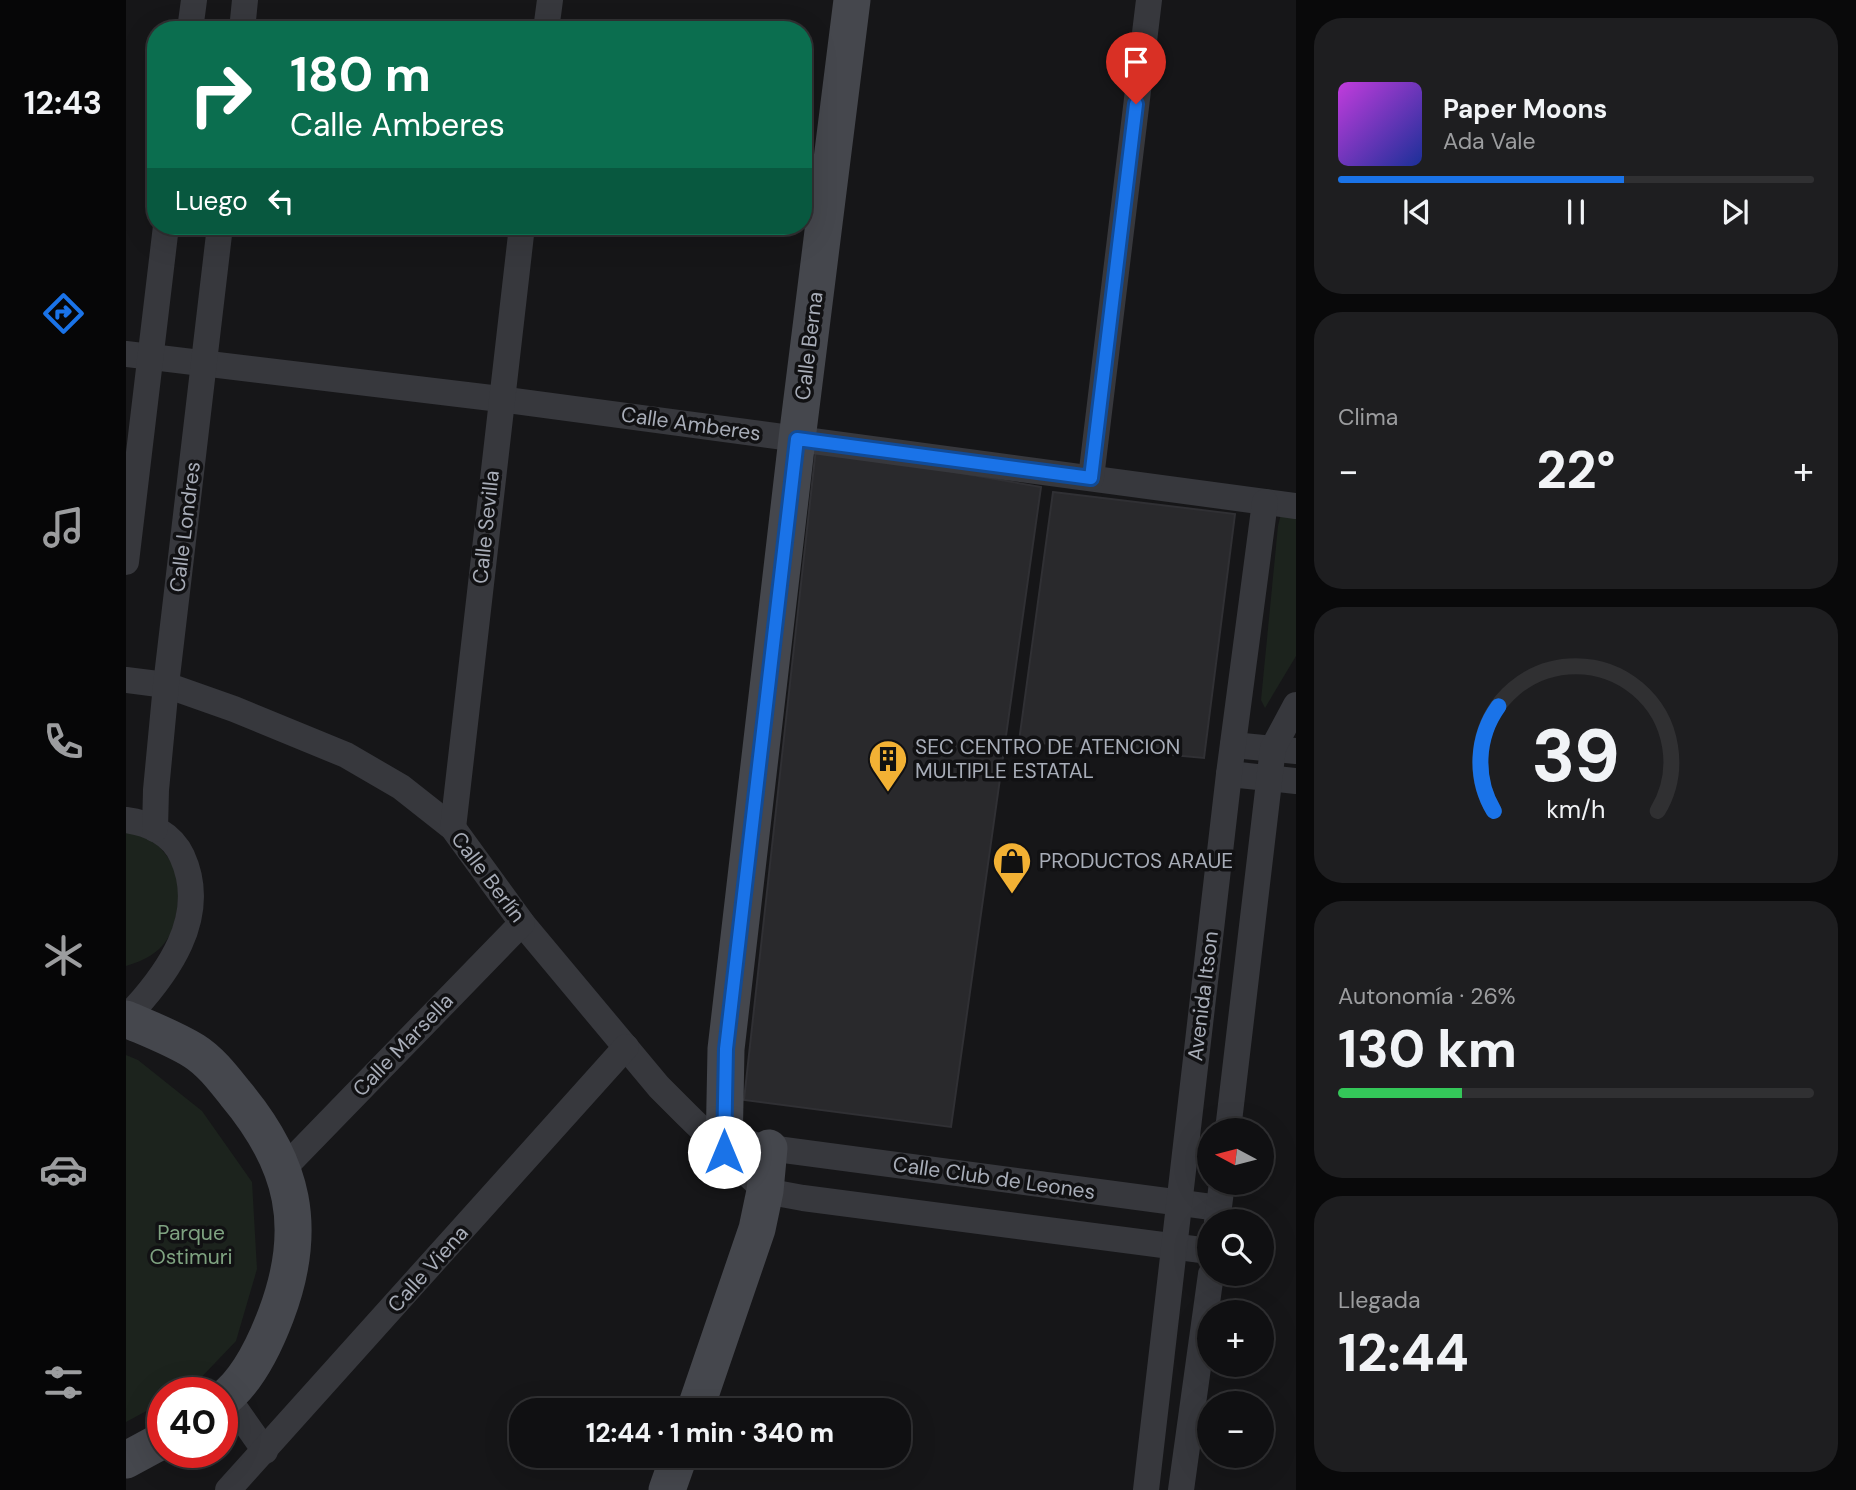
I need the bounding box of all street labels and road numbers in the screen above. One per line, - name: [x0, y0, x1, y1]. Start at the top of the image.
- street label: Calle Berna: [788, 290, 830, 402]
- street label: Calle Amberes: [619, 400, 763, 448]
- street label: Calle Londres: [163, 460, 207, 594]
- street label: Calle Sevilla: [466, 469, 506, 585]
- street label: Calle Berlín: [445, 826, 531, 928]
- street label: Avenida Itson: [1181, 929, 1225, 1063]
- street label: Calle Marsella: [347, 987, 459, 1103]
- street label: Calle Club de Leones: [891, 1150, 1097, 1206]
- street label: Calle Viena: [382, 1220, 474, 1318]

